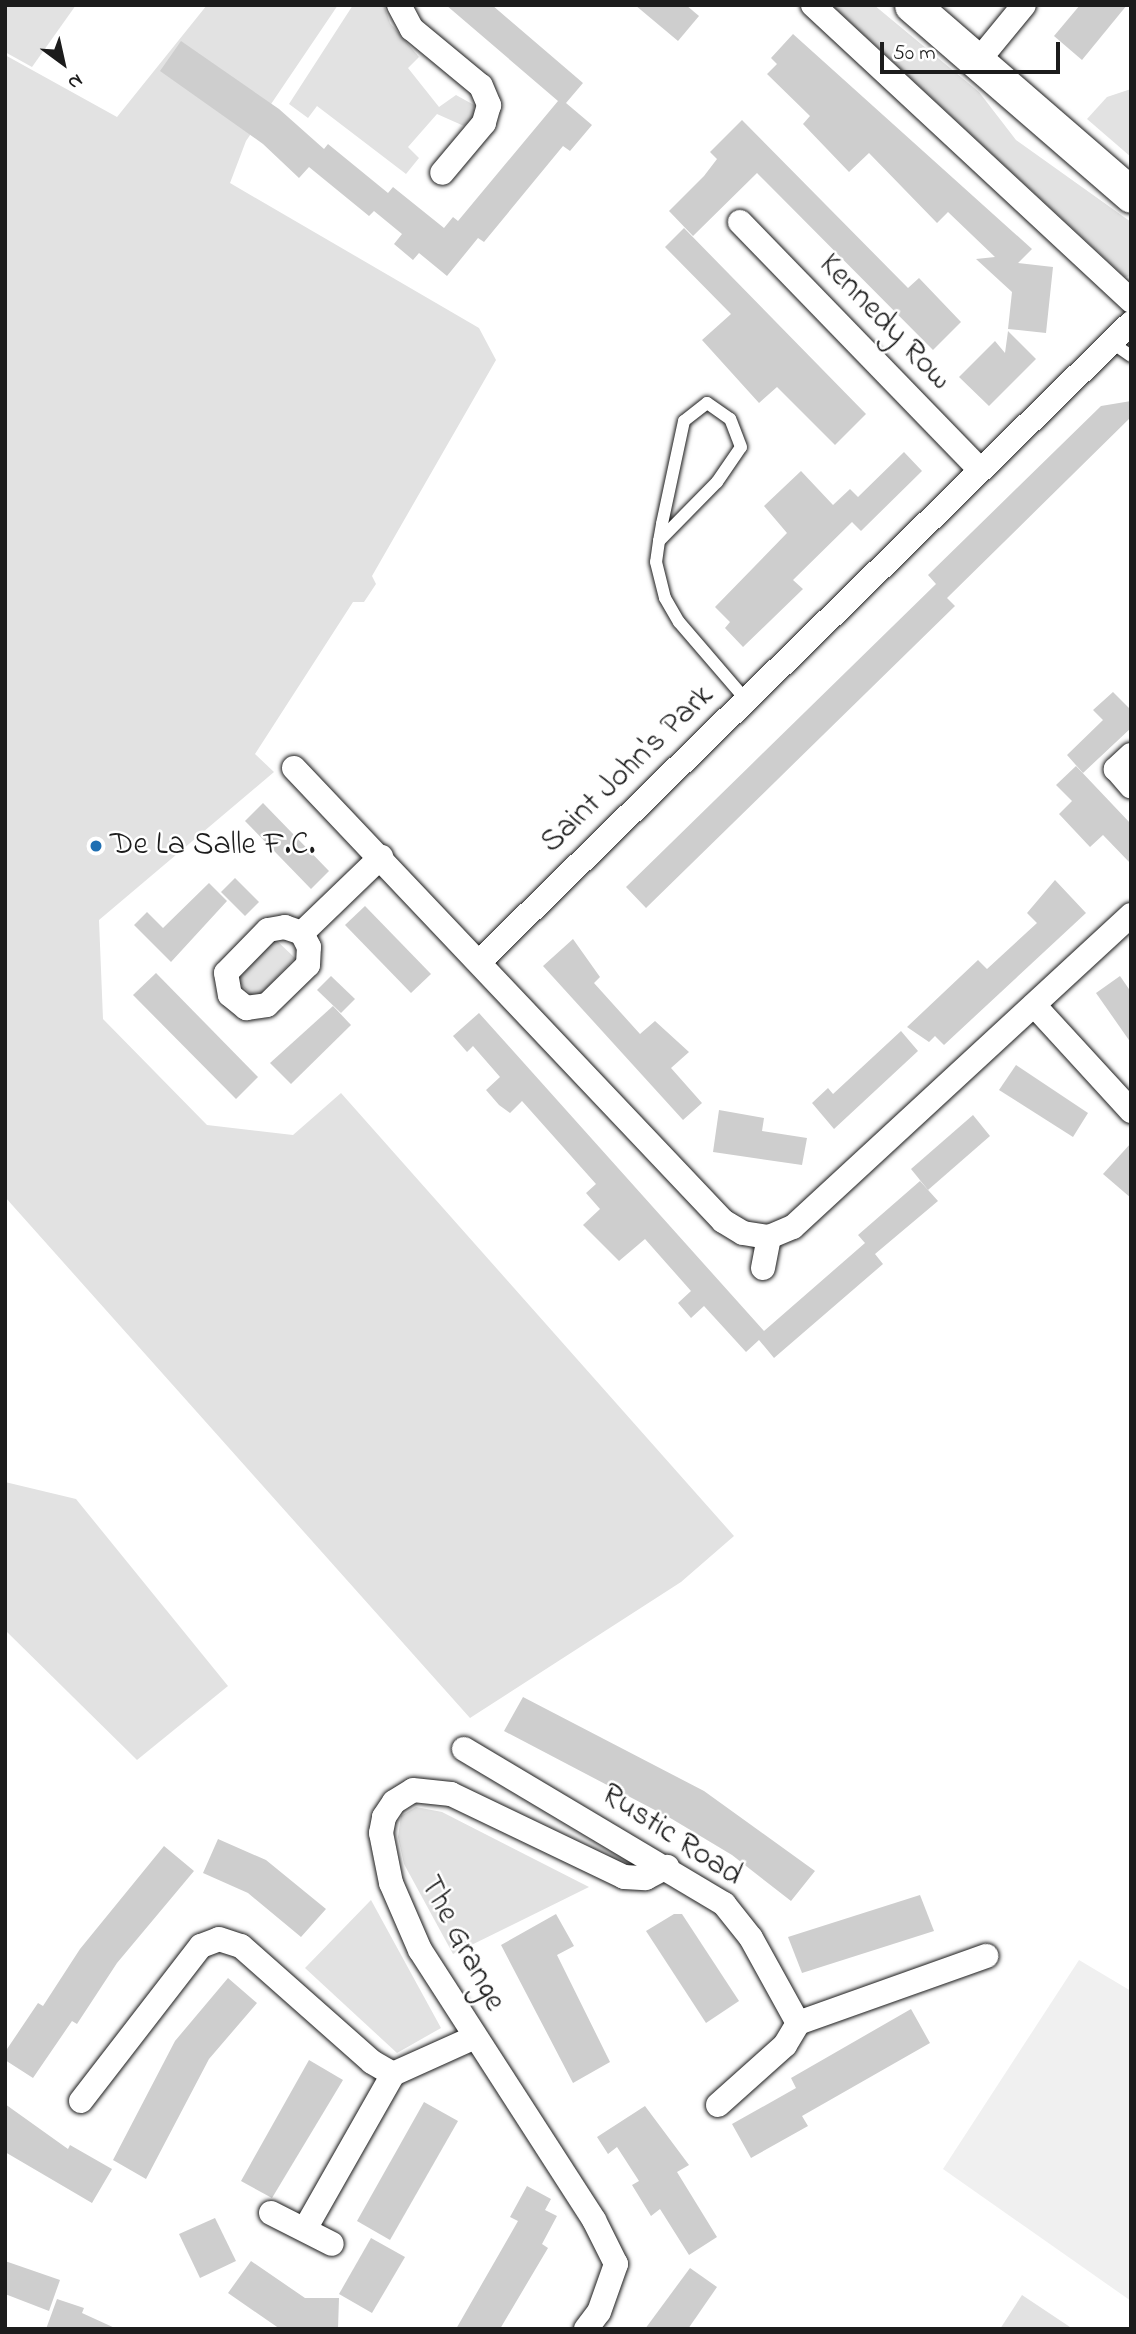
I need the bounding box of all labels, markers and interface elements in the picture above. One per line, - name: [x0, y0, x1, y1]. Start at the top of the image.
- north arrow: [28, 28, 98, 98]
- scale bar: [884, 28, 1064, 72]
- text: 50 m: [893, 39, 936, 69]
- text: N: [62, 66, 87, 96]
- street label: Kennedy Row: [809, 247, 959, 399]
- street label: Saint John's Park: [533, 678, 723, 862]
- place label: De La Salle F.C.: [110, 827, 315, 865]
- marker: De La Salle F.C.: [88, 838, 104, 854]
- street label: Rustic Road: [593, 1776, 749, 1896]
- street label: The Grange: [409, 1870, 513, 2018]

